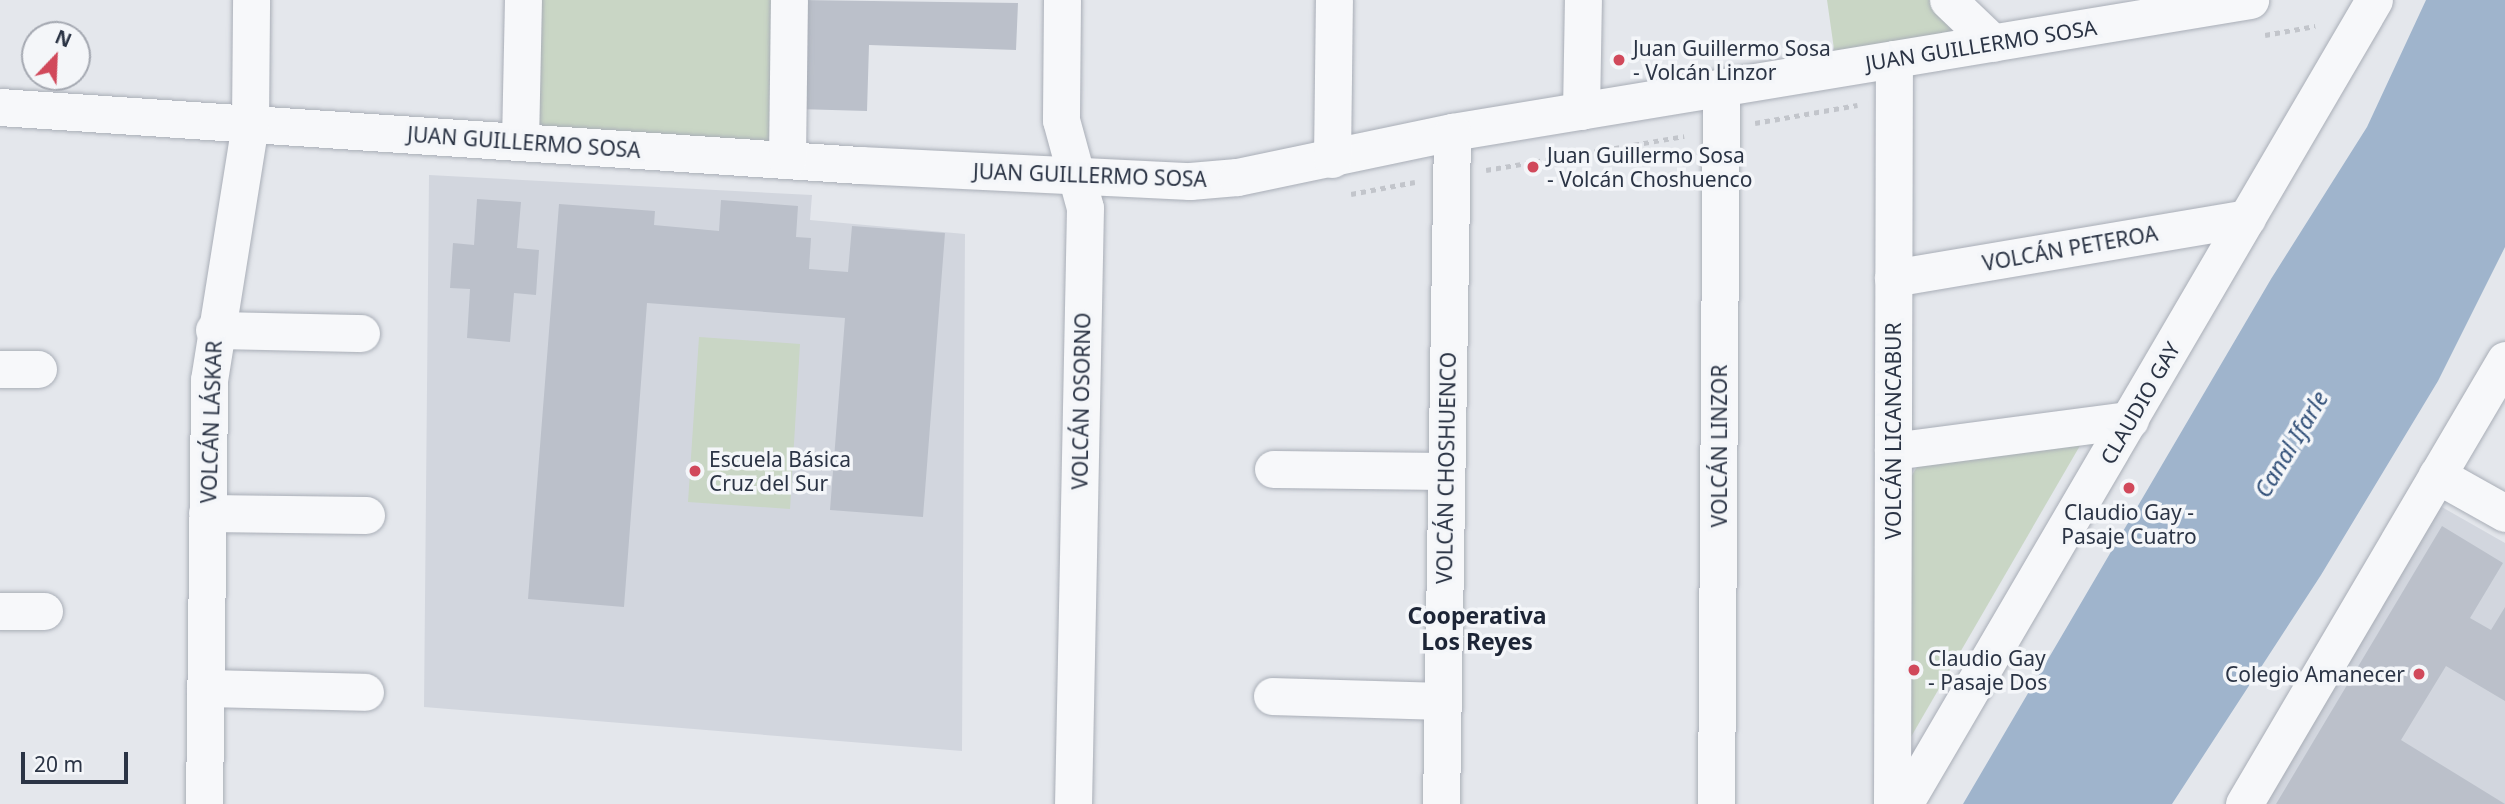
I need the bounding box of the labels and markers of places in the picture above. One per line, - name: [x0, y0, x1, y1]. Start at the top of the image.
- place label: Juan Guillermo Sosa - Volcán Linzor: [1633, 35, 1831, 85]
- marker: Juan Guillermo Sosa - Volcán Linzor: [1611, 52, 1627, 68]
- place label: Juan Guillermo Sosa - Volcán Choshuenco: [1547, 142, 1752, 192]
- marker: Juan Guillermo Sosa - Volcán Choshuenco: [1525, 159, 1541, 175]
- place label: Escuela Básica Cruz del Sur: [709, 446, 851, 496]
- marker: Escuela Básica Cruz del Sur: [687, 463, 703, 479]
- marker: Claudio Gay - Pasaje Cuatro: [2121, 480, 2137, 496]
- place label: Claudio Gay - Pasaje Cuatro: [2061, 499, 2197, 549]
- place label: Claudio Gay - Pasaje Dos: [1928, 645, 2047, 695]
- place label: Colegio Amanecer: [2225, 661, 2405, 687]
- marker: Claudio Gay - Pasaje Dos: [1906, 662, 1922, 678]
- marker: Colegio Amanecer: [2411, 666, 2427, 682]

